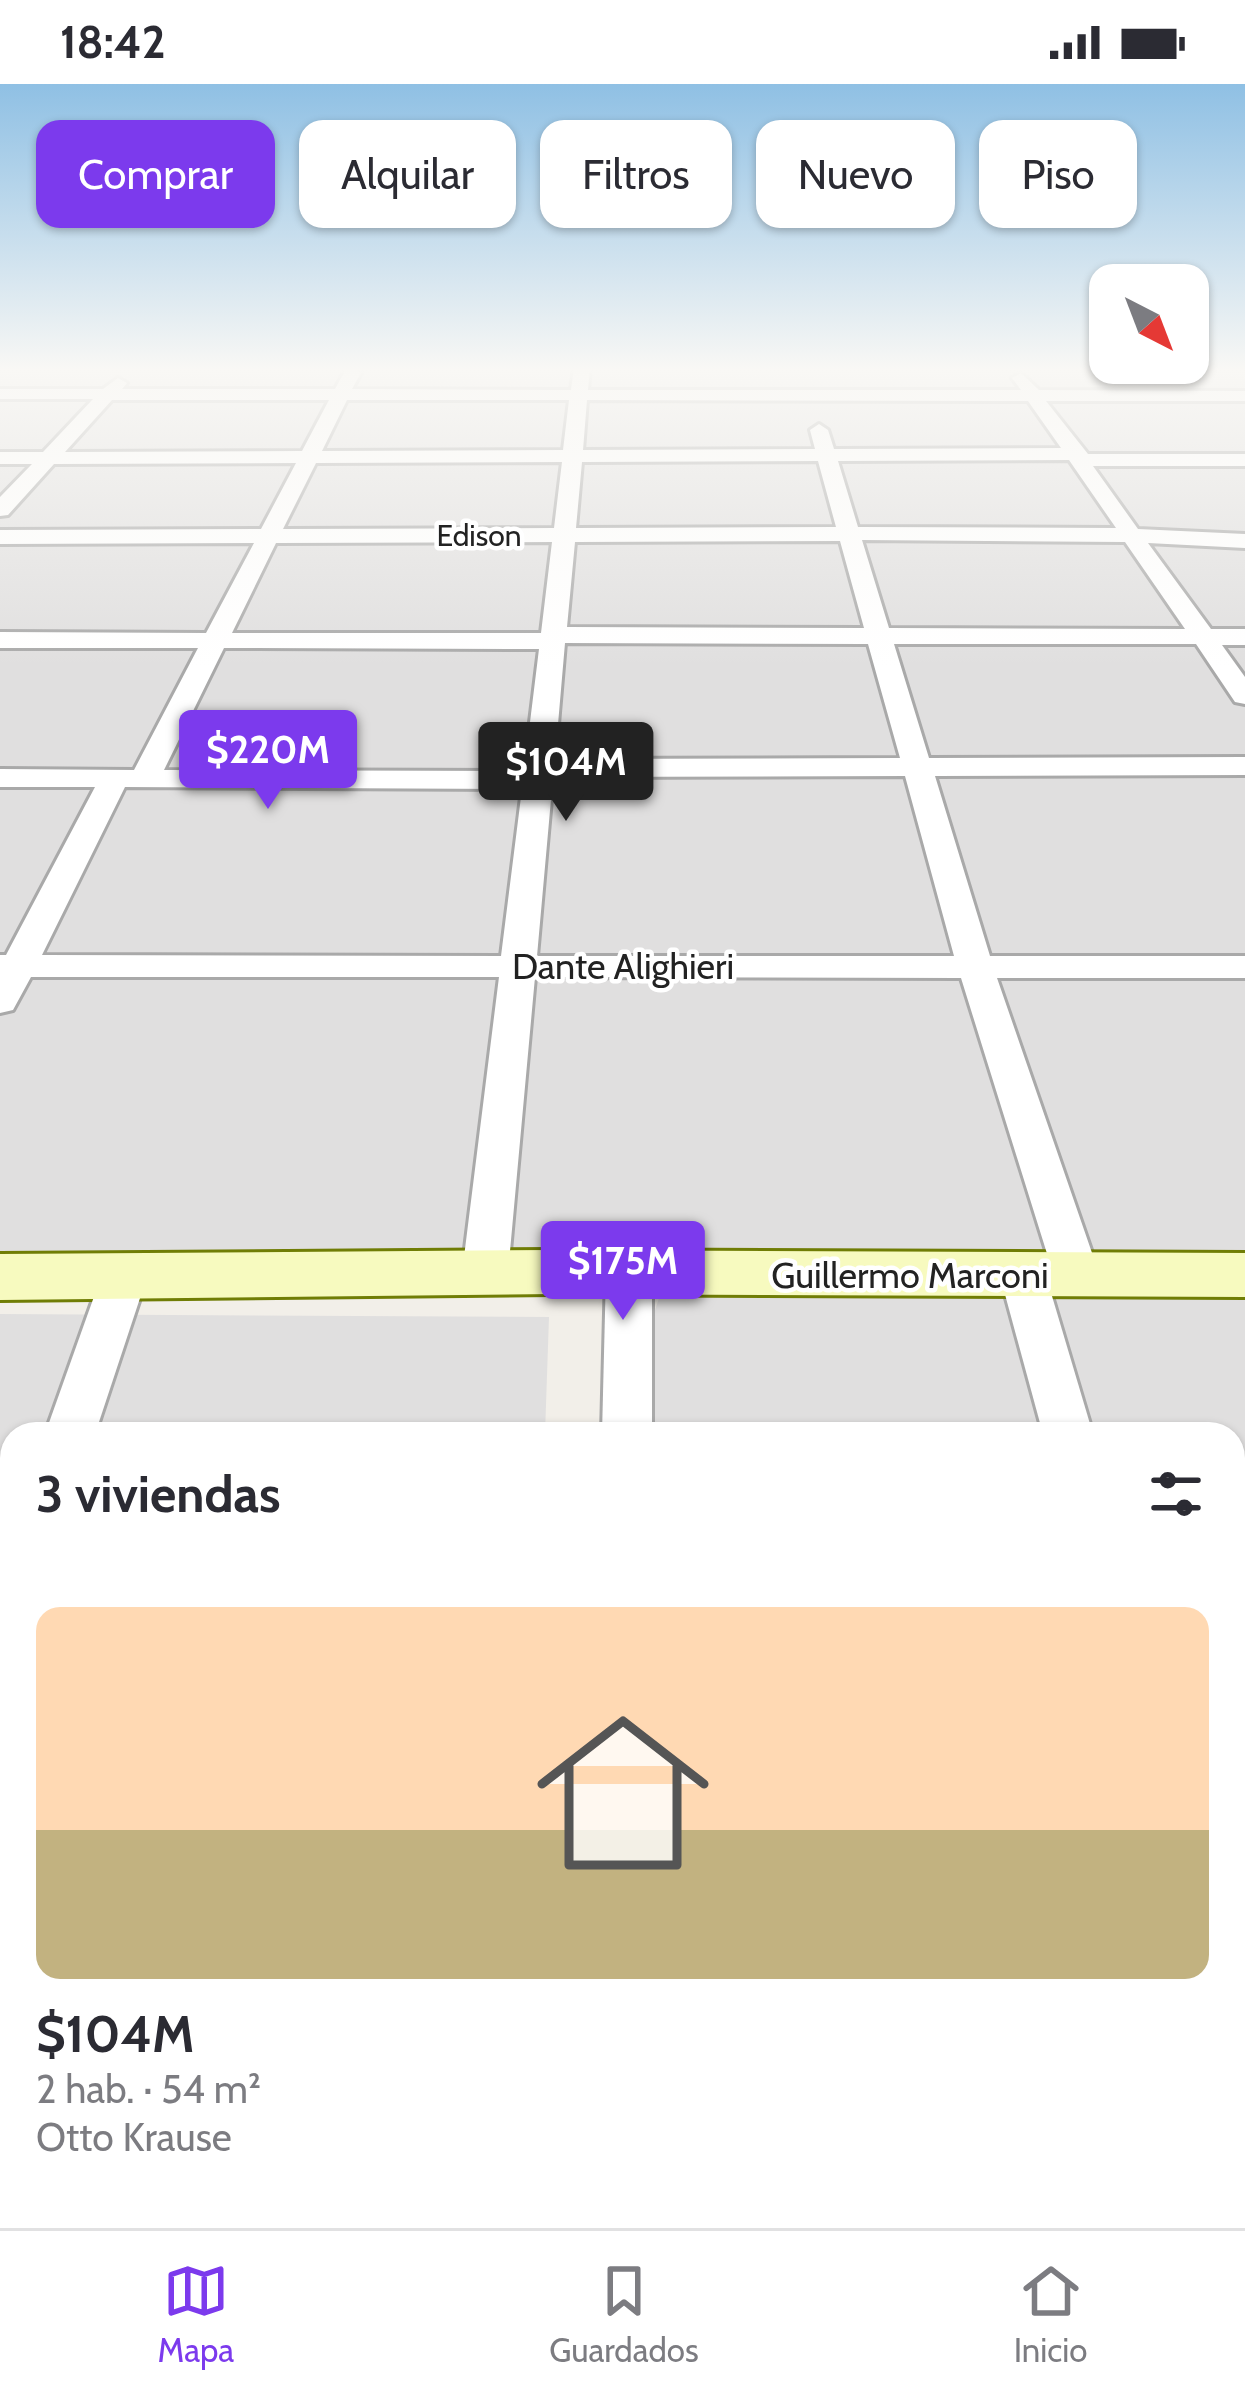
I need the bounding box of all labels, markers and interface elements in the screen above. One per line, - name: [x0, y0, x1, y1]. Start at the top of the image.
- text: 18:42: [60, 15, 166, 69]
- chip: Comprar: [36, 120, 275, 228]
- chip: Alquilar: [299, 120, 516, 228]
- chip: Filtros: [540, 120, 732, 228]
- chip: Nuevo: [756, 120, 955, 228]
- chip: Piso: [979, 120, 1137, 228]
- north arrow: [1089, 264, 1209, 384]
- map controls: [1089, 264, 1209, 384]
- street label: Edison: [437, 517, 521, 554]
- pin: $220M: [184, 710, 352, 812]
- pin: $104M: [482, 722, 650, 824]
- text: $220M: [206, 725, 330, 773]
- text: $104M: [505, 737, 627, 785]
- street label: Dante Alighieri: [512, 944, 734, 988]
- pin: $175M: [539, 1221, 707, 1323]
- text: $175M: [568, 1236, 678, 1284]
- street label: Guillermo Marconi: [771, 1253, 1049, 1297]
- icon: filters: [1143, 1461, 1209, 1527]
- text: 3 viviendas: [36, 1463, 281, 1525]
- icon: home: [515, 1685, 731, 1901]
- text: $104M: [36, 2003, 195, 2065]
- text: 2 hab. · 54 m²: [36, 2065, 261, 2113]
- text: Otto Krause: [36, 2113, 232, 2161]
- tab: Mapa: [158, 2258, 234, 2370]
- tab: Guardados: [549, 2258, 699, 2370]
- tab: Inicio: [1014, 2258, 1087, 2370]

